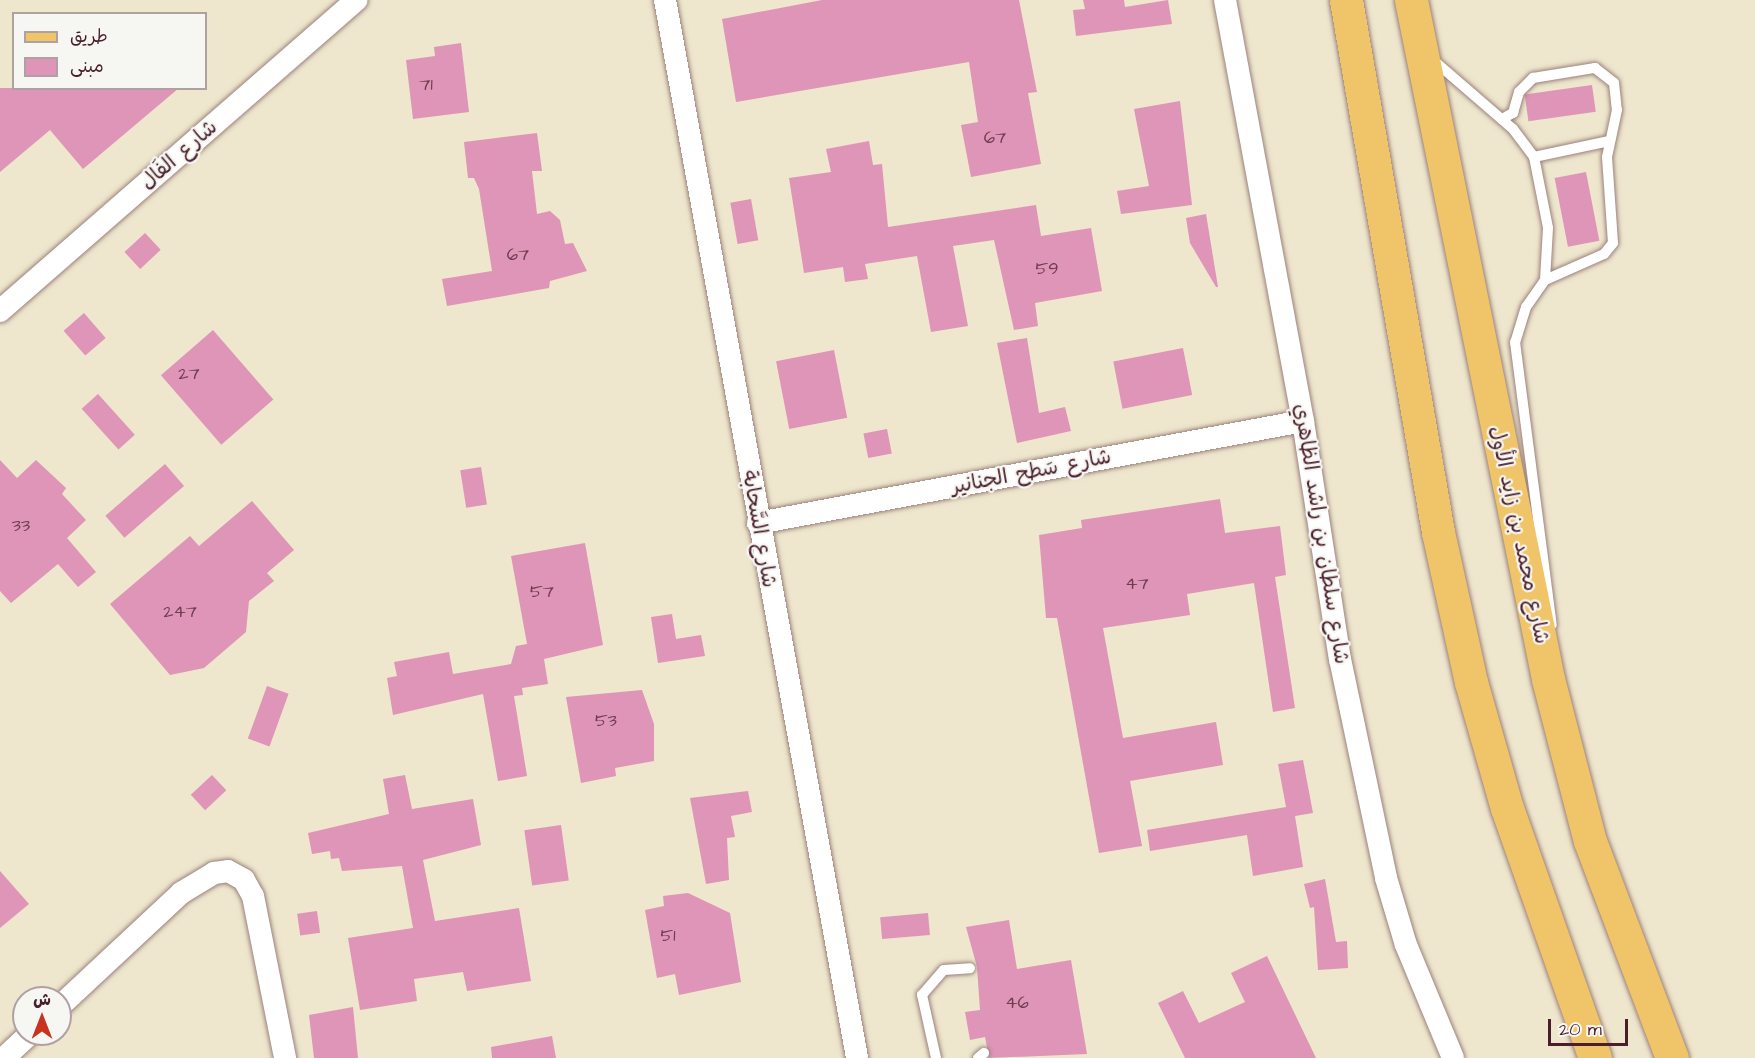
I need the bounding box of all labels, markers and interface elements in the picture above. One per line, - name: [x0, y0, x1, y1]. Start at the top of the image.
- legend: [12, 12, 207, 90]
- text: طريق: [70, 24, 108, 49]
- text: مبنى: [70, 54, 104, 79]
- house number: 71: [419, 74, 433, 96]
- street label: شارع الفَال: [135, 115, 223, 195]
- house number: 67: [984, 127, 1006, 149]
- house number: 67: [507, 244, 529, 266]
- house number: 59: [1036, 258, 1058, 280]
- house number: 27: [178, 363, 200, 385]
- street label: شارع سلطان بن راشد الظاهري: [1288, 402, 1354, 666]
- street label: شارع محمد بن زايد الأول: [1484, 424, 1554, 646]
- street label: شارع سَطح الجنانير: [949, 444, 1113, 500]
- street label: شارع السَّحابة: [736, 468, 782, 590]
- house number: 33: [12, 515, 30, 537]
- house number: 47: [1125, 573, 1149, 595]
- house number: 57: [530, 581, 554, 603]
- house number: 247: [163, 601, 197, 623]
- house number: 53: [595, 710, 617, 732]
- house number: 51: [660, 925, 676, 947]
- north arrow: [12, 986, 72, 1046]
- text: ش: [33, 989, 51, 1011]
- house number: 46: [1005, 992, 1029, 1014]
- scale bar: [1551, 1007, 1630, 1045]
- text: 20 m: [1559, 1017, 1602, 1042]

